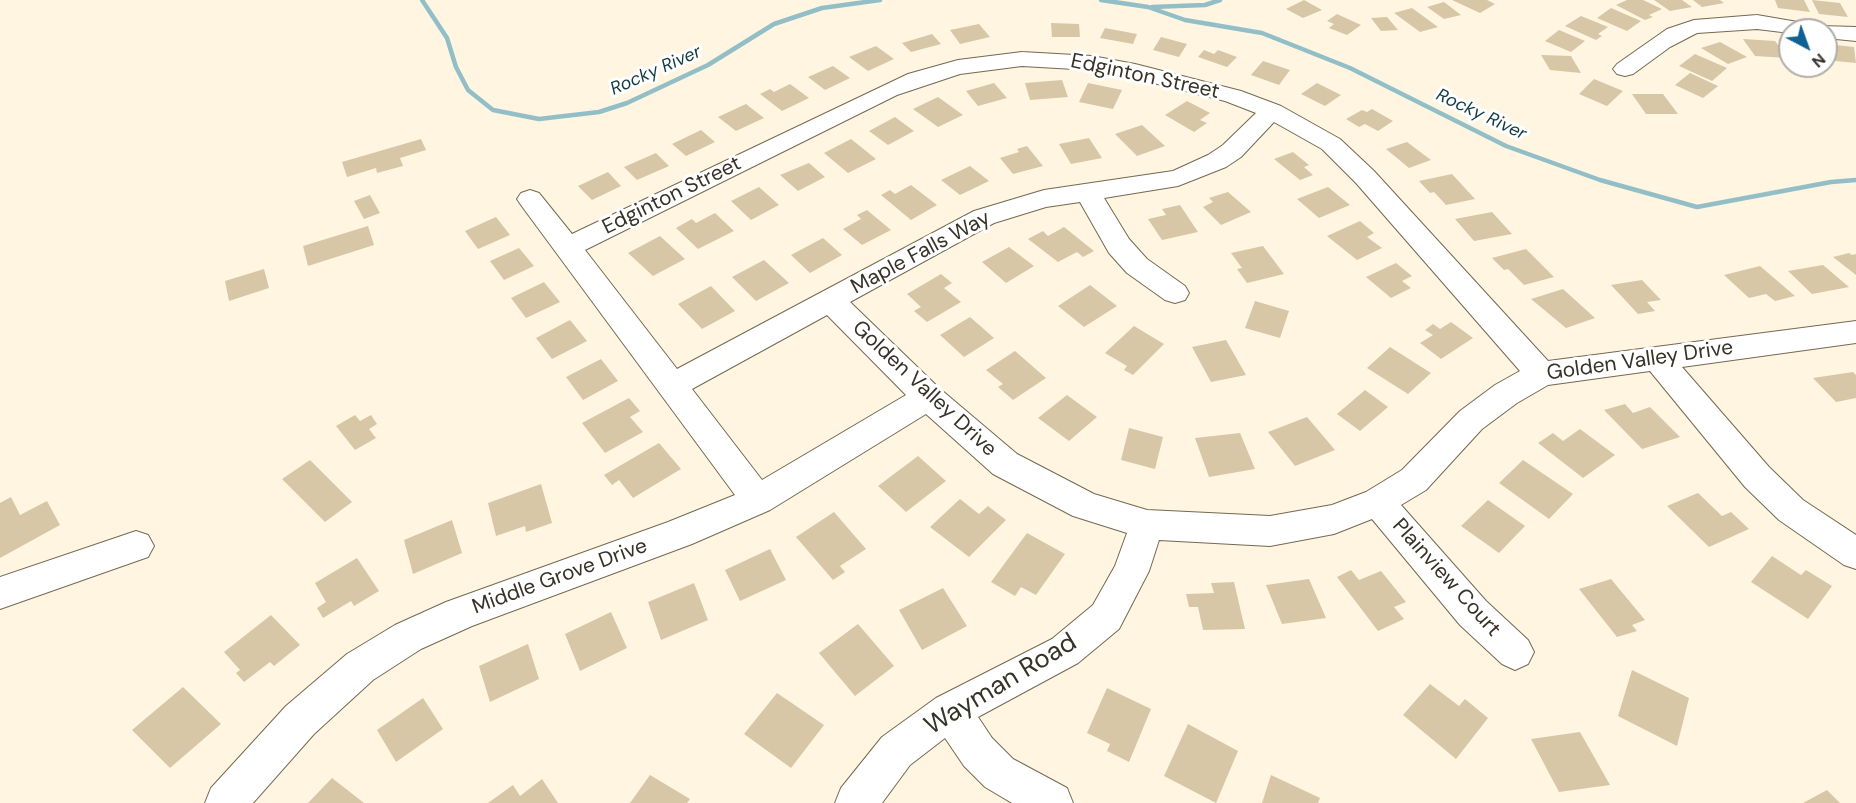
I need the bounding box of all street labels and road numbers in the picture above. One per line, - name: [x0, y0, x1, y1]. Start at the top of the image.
- street label: Edginton Street: [1068, 49, 1222, 105]
- street label: Edginton Street: [598, 151, 746, 241]
- street label: Maple Falls Way: [847, 206, 995, 300]
- street label: Golden Valley Drive: [847, 316, 1001, 462]
- street label: Golden Valley Drive: [1545, 335, 1735, 387]
- street label: Plainview Court: [1386, 514, 1506, 642]
- street label: Middle Grove Drive: [469, 534, 651, 620]
- street label: Wayman Road: [919, 627, 1083, 743]

